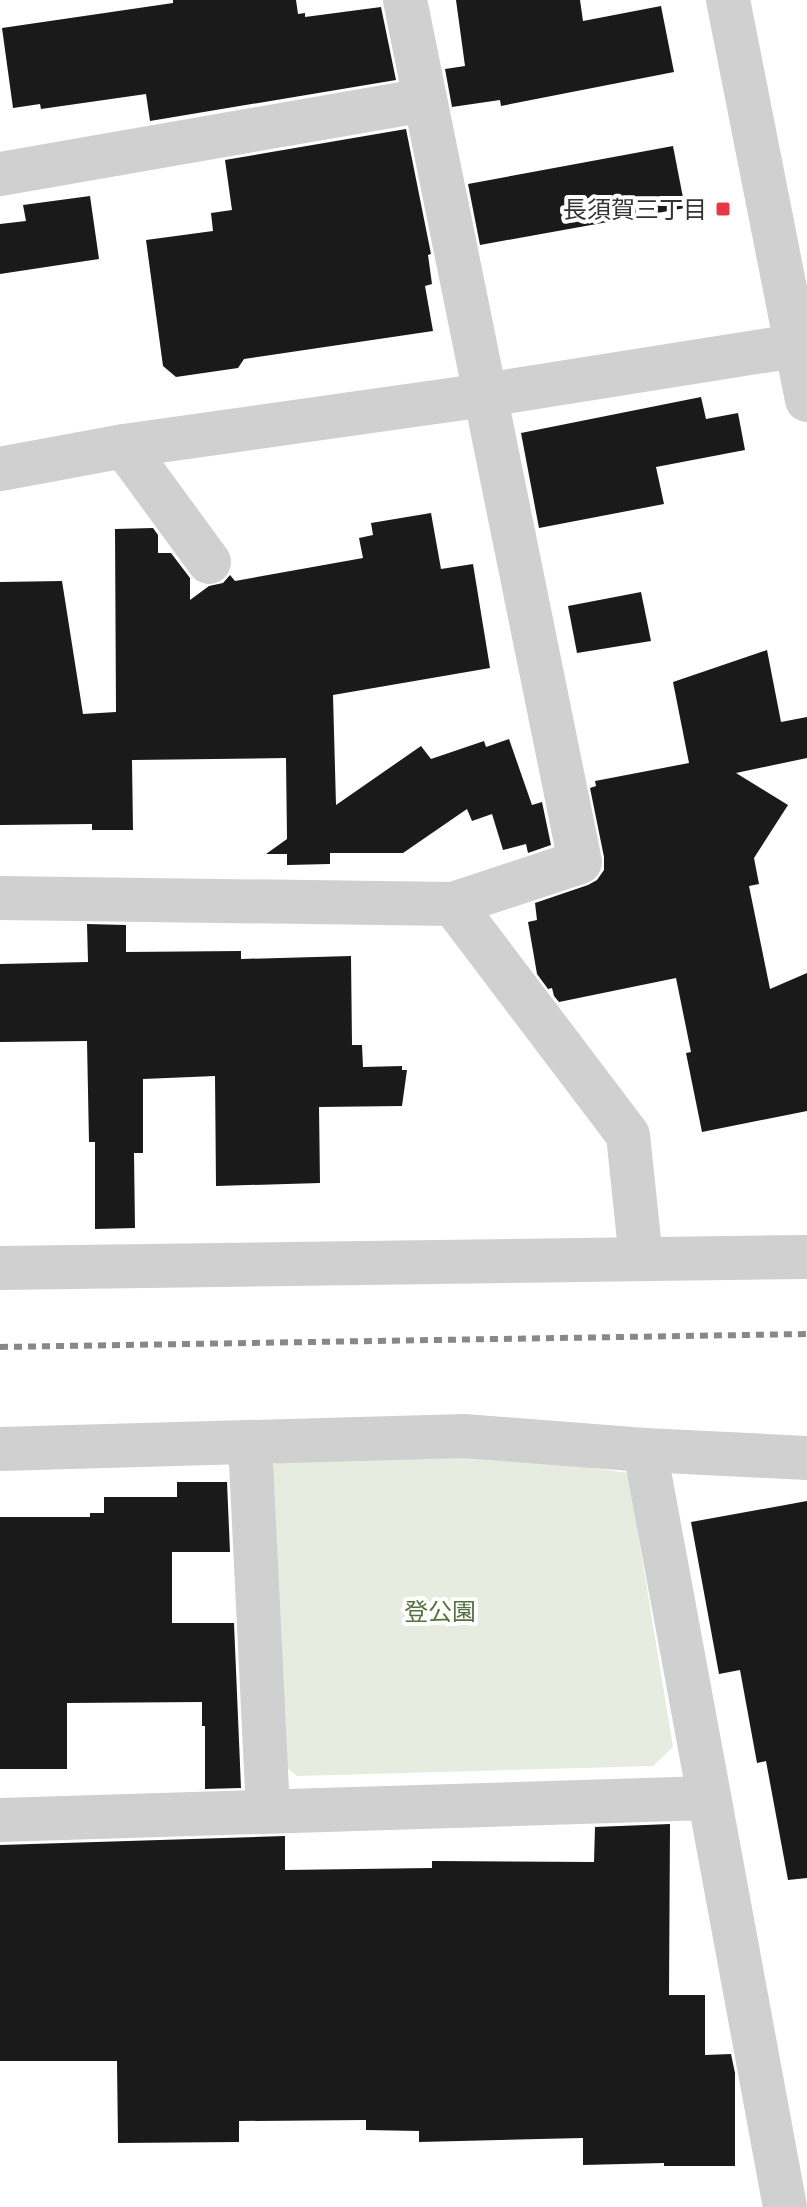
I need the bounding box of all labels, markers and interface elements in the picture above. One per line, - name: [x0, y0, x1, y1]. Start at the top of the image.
- place label: 長須賀三丁目: [563, 196, 707, 223]
- marker: 長須賀三丁目: [714, 200, 732, 218]
- park label: 登公園: [404, 1598, 476, 1625]

